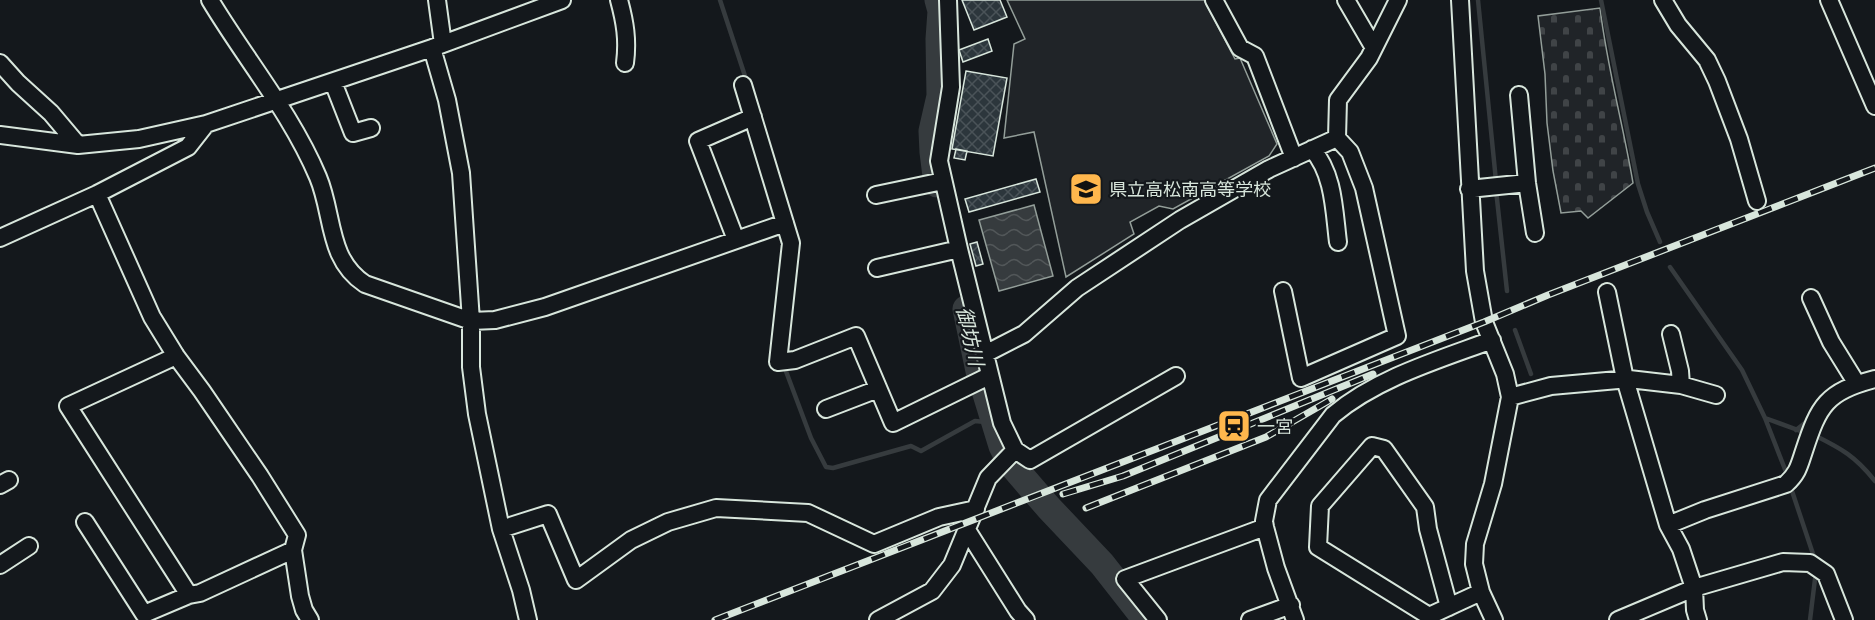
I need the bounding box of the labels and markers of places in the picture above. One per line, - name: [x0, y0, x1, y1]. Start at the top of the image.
- school or university icon: 県立高松南高等学校: [1068, 171, 1104, 207]
- place label: 県立高松南高等学校: [1109, 178, 1271, 200]
- station icon: 一宮: [1216, 408, 1252, 444]
- place label: 一宮: [1257, 415, 1293, 437]

